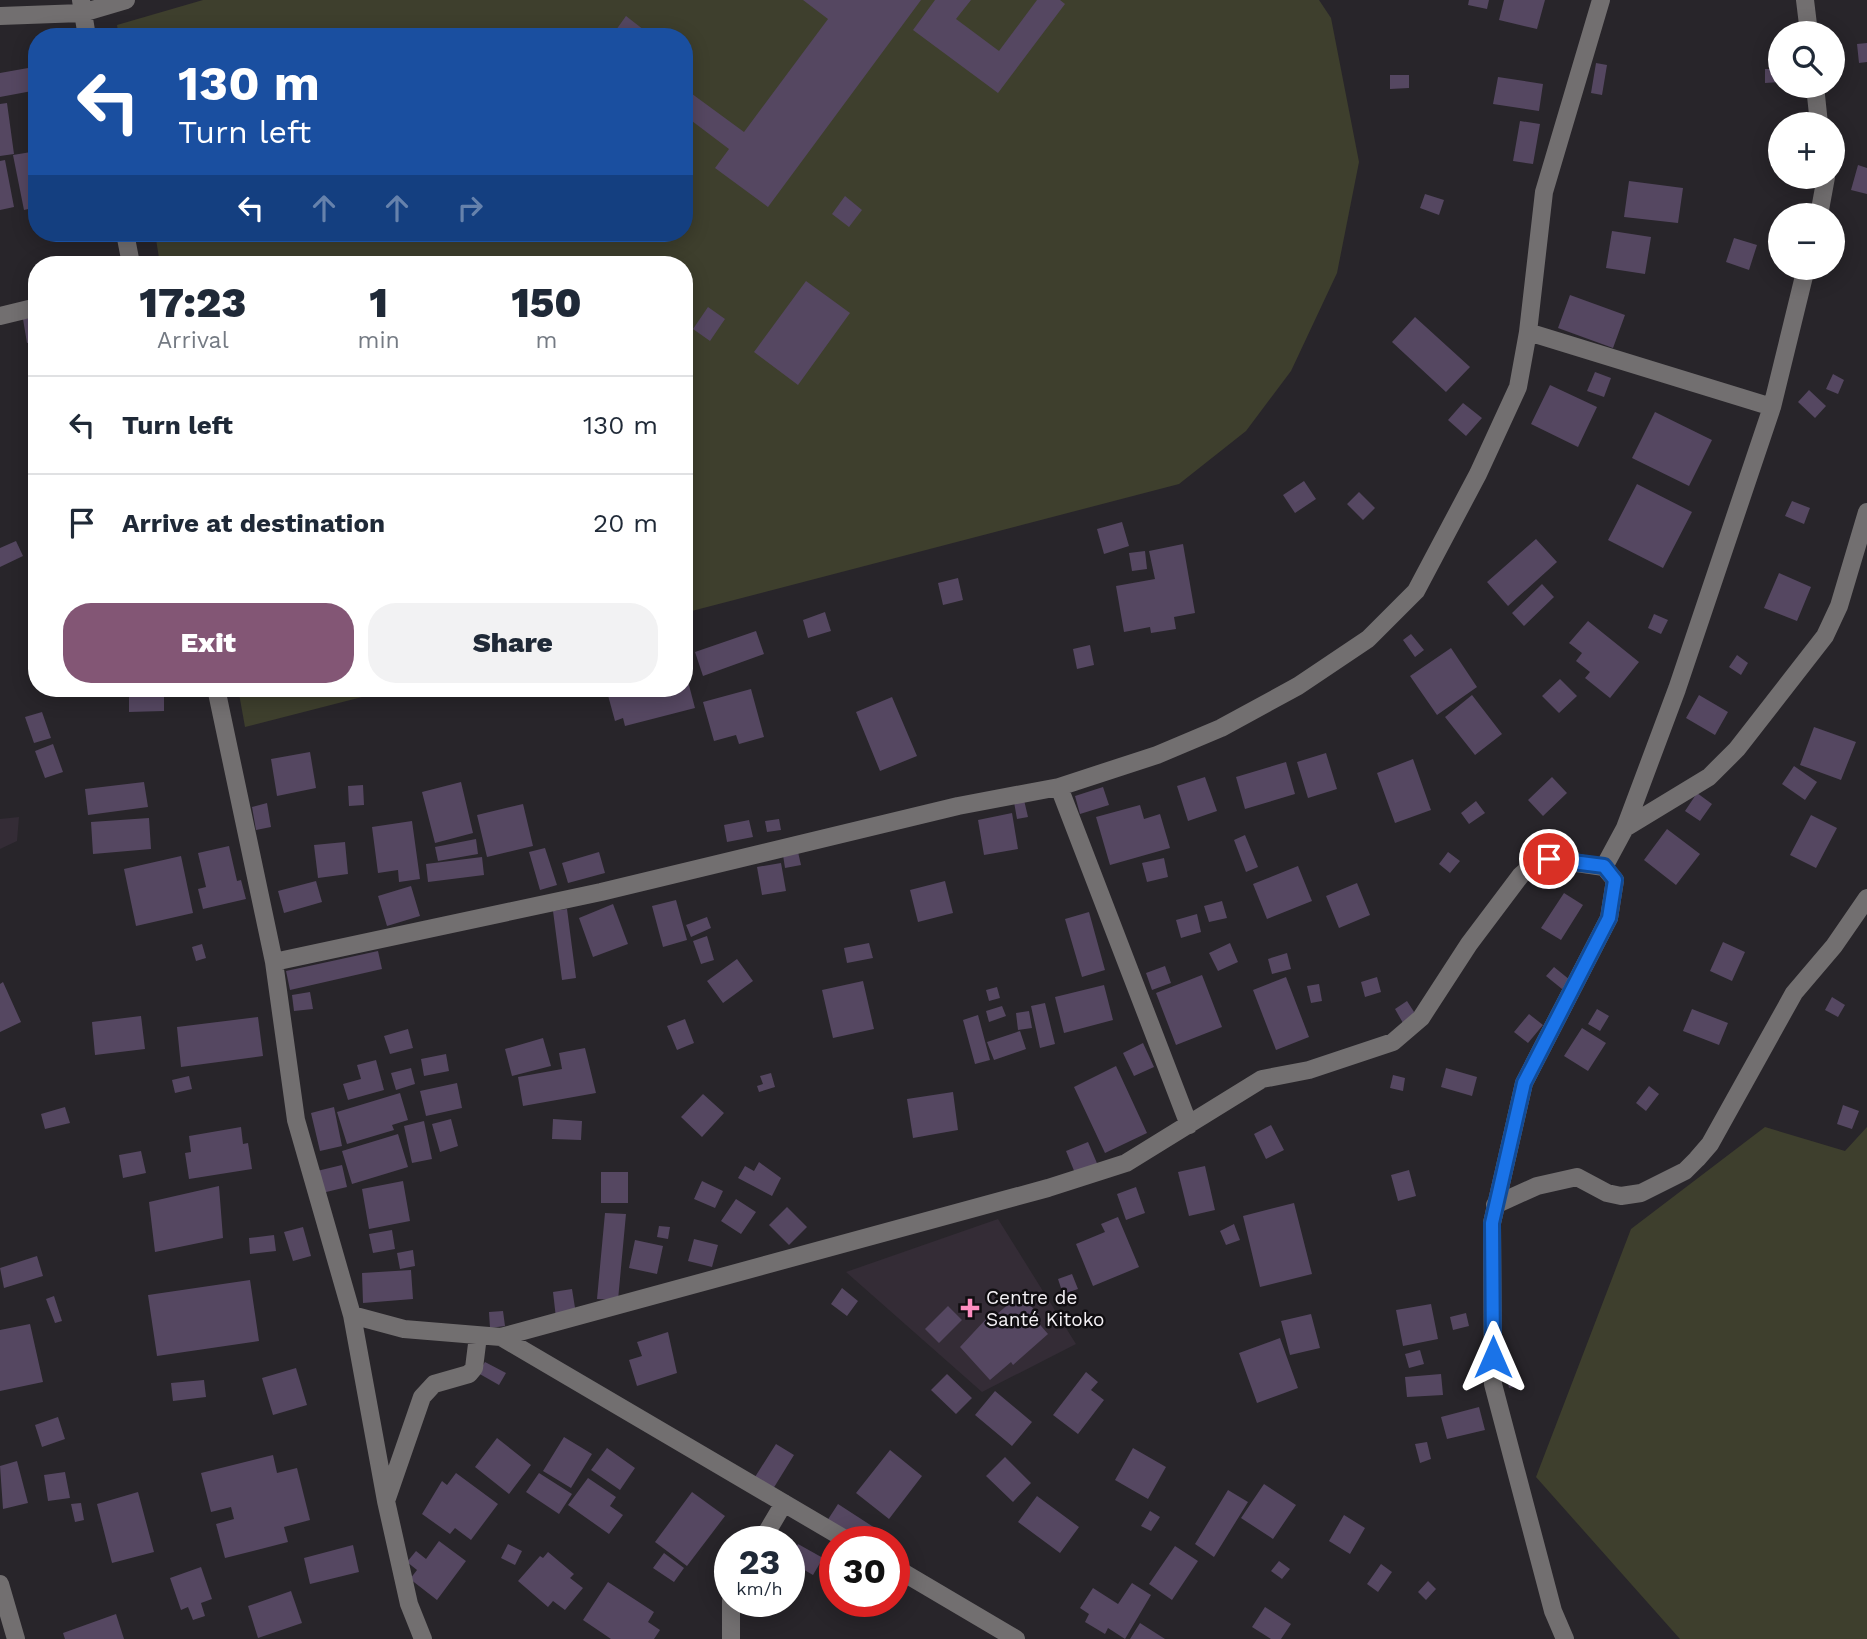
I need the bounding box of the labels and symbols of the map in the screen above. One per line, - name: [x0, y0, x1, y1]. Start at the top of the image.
- pin: [1519, 829, 1579, 889]
- place label: Centre de Santé Kitoko: [986, 1286, 1104, 1331]
- marker: Centre de Santé Kitoko: [960, 1298, 980, 1318]
- position arrow: [1456, 1320, 1530, 1394]
- speed limit sign: 30: [819, 1526, 910, 1617]

